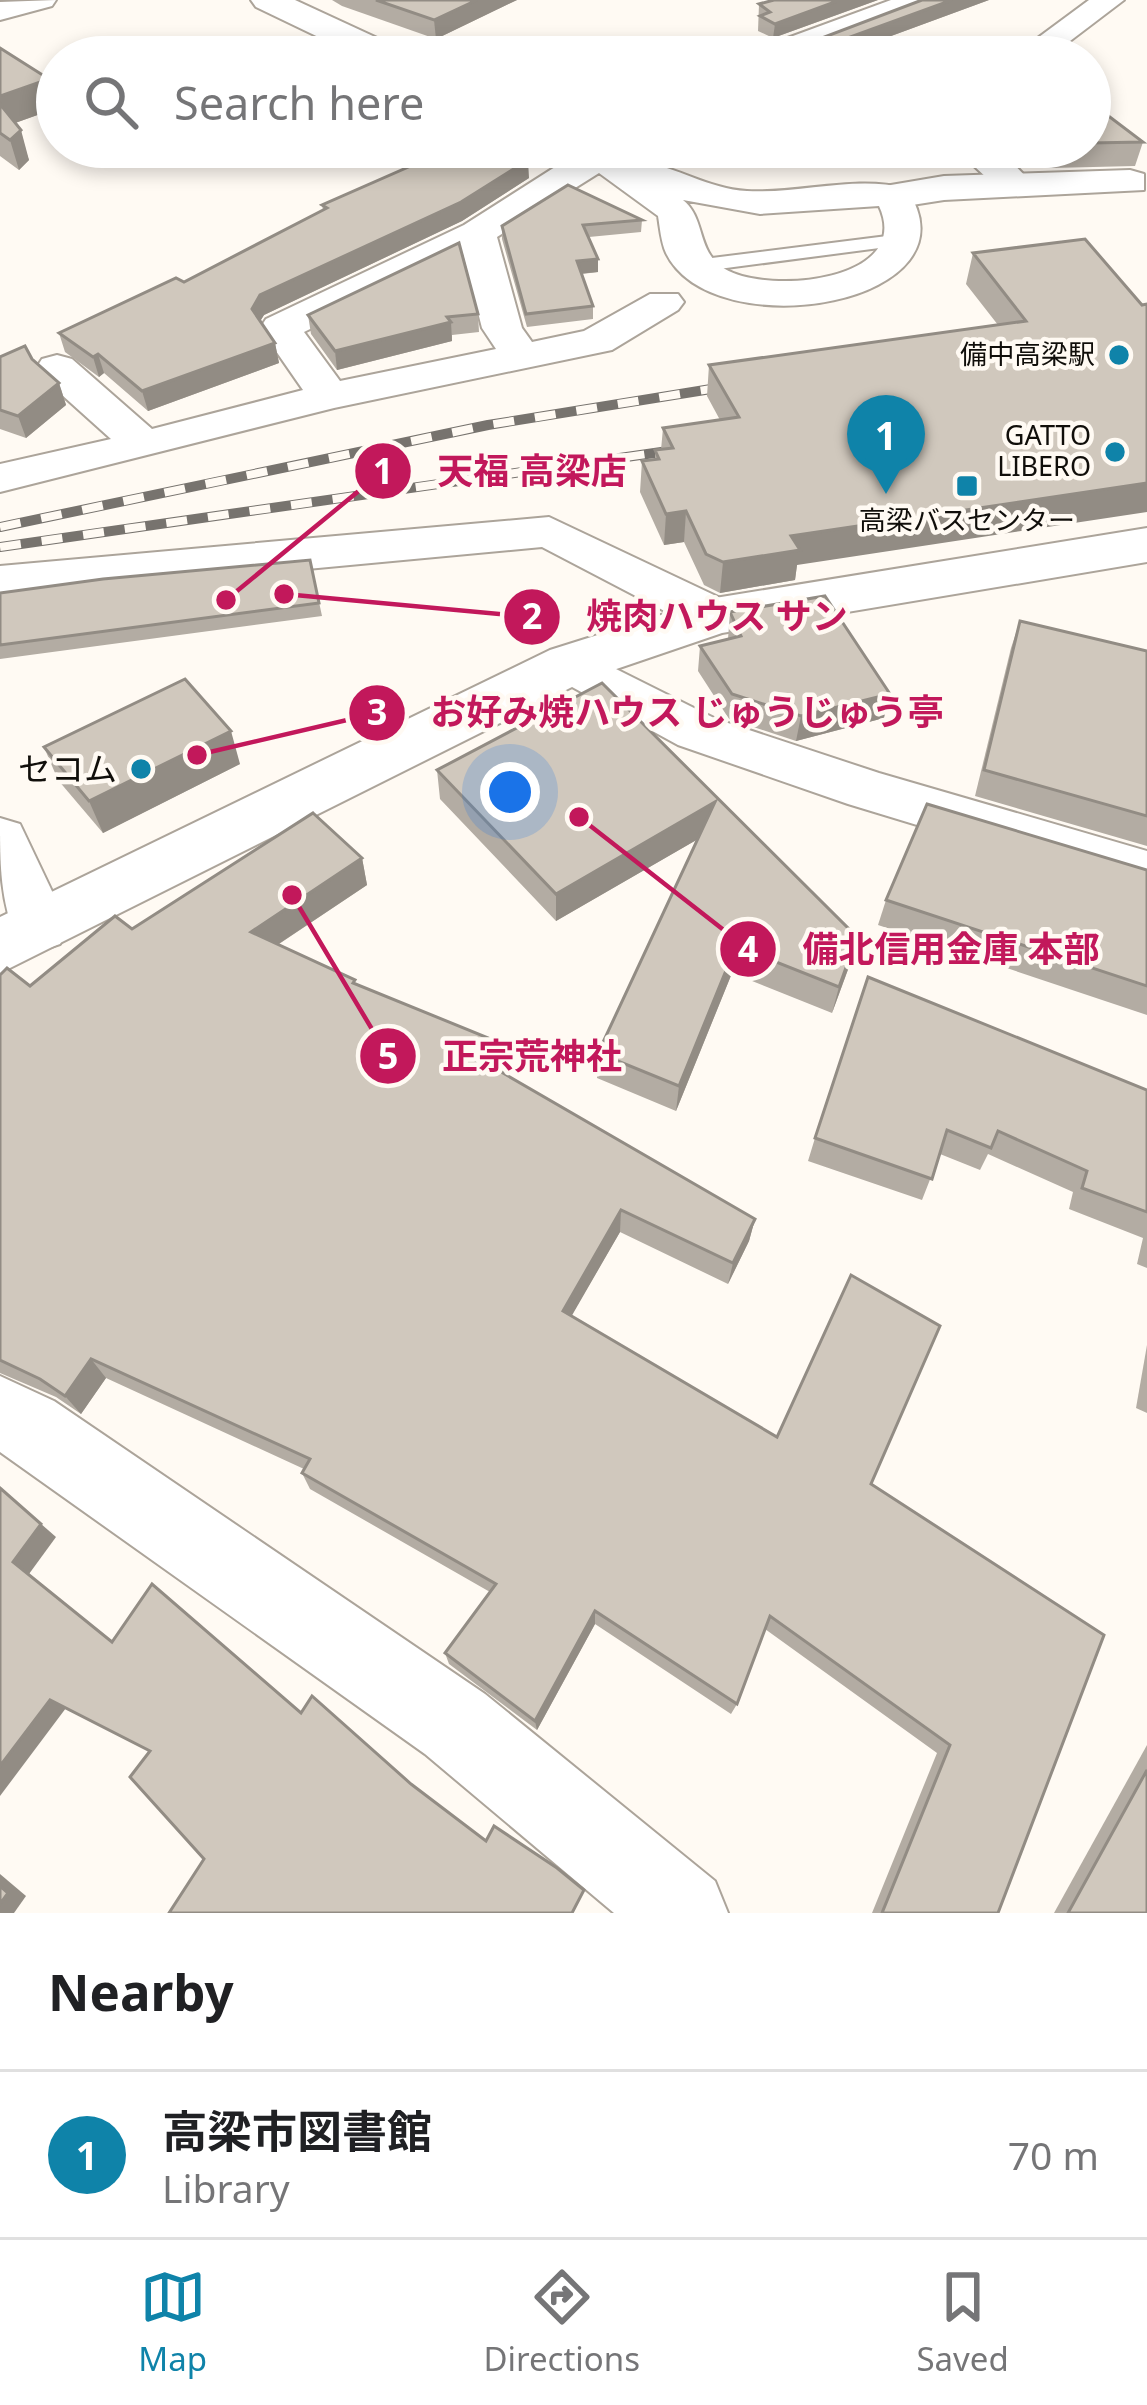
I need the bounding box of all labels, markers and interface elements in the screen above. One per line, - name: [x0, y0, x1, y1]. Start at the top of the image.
- search box: [36, 36, 1111, 168]
- icon: search: [78, 69, 144, 135]
- text: Search here: [174, 72, 424, 133]
- place label: 備中高梁駅: [960, 335, 1095, 372]
- marker: 備中高梁駅: [1106, 342, 1132, 368]
- pin: 1: [847, 395, 925, 494]
- place label: GATTO LIBERO: [997, 416, 1091, 484]
- callout: 天福 高梁店: [353, 435, 650, 507]
- marker: GATTO LIBERO: [1102, 439, 1128, 465]
- text: 1: [373, 446, 393, 495]
- text: 天福 高梁店: [437, 446, 627, 495]
- marker: 高梁バスセンター: [954, 473, 980, 499]
- place label: 高梁バスセンター: [859, 501, 1075, 538]
- callout: 焼肉ハウス サン: [502, 581, 871, 653]
- text: 2: [522, 591, 542, 640]
- text: 焼肉ハウス サン: [586, 591, 848, 640]
- callout: お好み焼ハウス じゅうじゅう亭: [347, 677, 968, 749]
- text: 3: [367, 687, 387, 736]
- text: お好み焼ハウス じゅうじゅう亭: [430, 687, 944, 736]
- place label: セコム: [18, 746, 117, 791]
- marker: セコム: [128, 756, 154, 782]
- your location: [480, 762, 540, 822]
- callout: 備北信用金庫 本部: [718, 913, 1123, 985]
- text: 4: [738, 924, 758, 973]
- text: 備北信用金庫 本部: [802, 924, 1100, 973]
- callout: 正宗荒神社: [358, 1020, 646, 1092]
- text: 5: [378, 1031, 398, 1080]
- text: 正宗荒神社: [442, 1031, 622, 1080]
- text: Nearby: [48, 1956, 234, 2026]
- text: 高梁市図書館: [162, 2100, 432, 2161]
- text: 1: [76, 2128, 98, 2181]
- text: 70 m: [1008, 2128, 1099, 2181]
- text: Library: [162, 2161, 290, 2214]
- tab: Map: [138, 2264, 207, 2381]
- tab: Directions: [483, 2264, 640, 2381]
- tab: Saved: [916, 2264, 1009, 2381]

